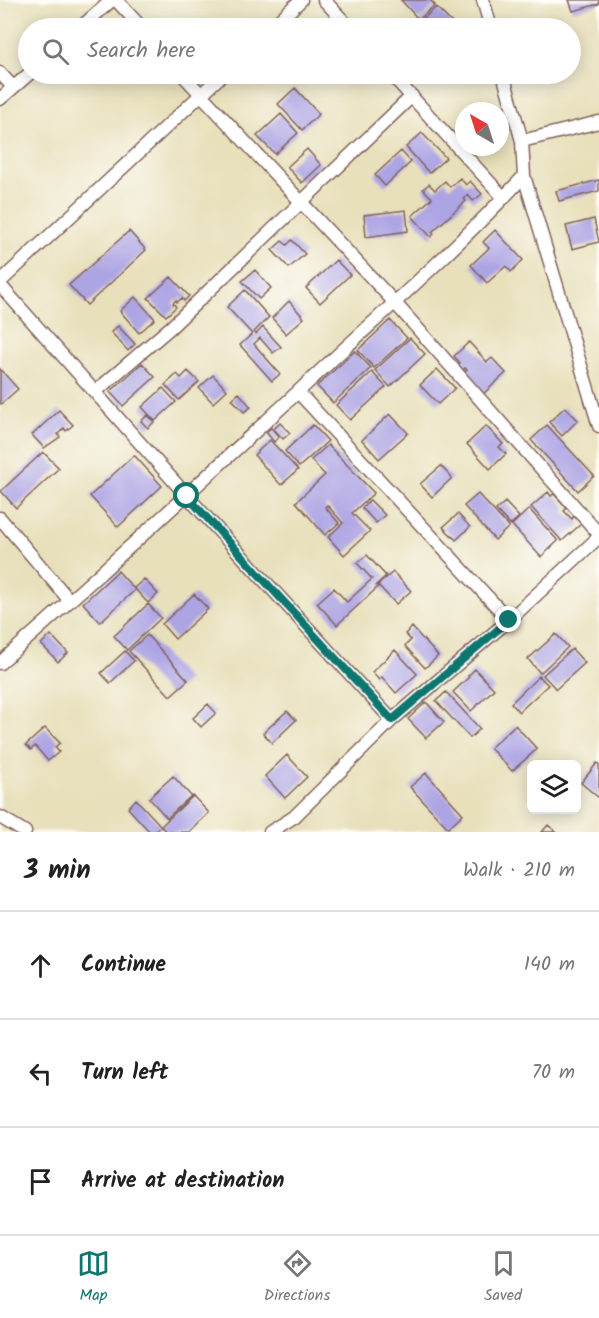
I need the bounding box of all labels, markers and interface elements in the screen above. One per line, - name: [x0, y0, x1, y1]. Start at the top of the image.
- search box: [18, 18, 581, 84]
- text: Search here: [87, 34, 195, 69]
- icon: search: [39, 35, 72, 68]
- north arrow: [455, 102, 509, 156]
- route start: [173, 482, 199, 508]
- route end: [495, 606, 521, 632]
- map controls: [527, 760, 581, 814]
- button: layers: [527, 760, 581, 814]
- text: 3 min: [24, 850, 91, 892]
- text: Walk · 210 m: [463, 855, 575, 887]
- text: Continue: [81, 948, 166, 983]
- icon: ahead: [24, 949, 57, 982]
- text: 140 m: [524, 949, 575, 981]
- text: Turn left: [81, 1056, 168, 1091]
- icon: left: [24, 1057, 57, 1090]
- text: 70 m: [532, 1057, 575, 1089]
- text: Arrive at destination: [81, 1164, 284, 1199]
- icon: arrive: [24, 1165, 57, 1198]
- tab: Map: [77, 1247, 110, 1308]
- tab: Directions: [264, 1247, 330, 1308]
- tab: Saved: [484, 1247, 522, 1308]

